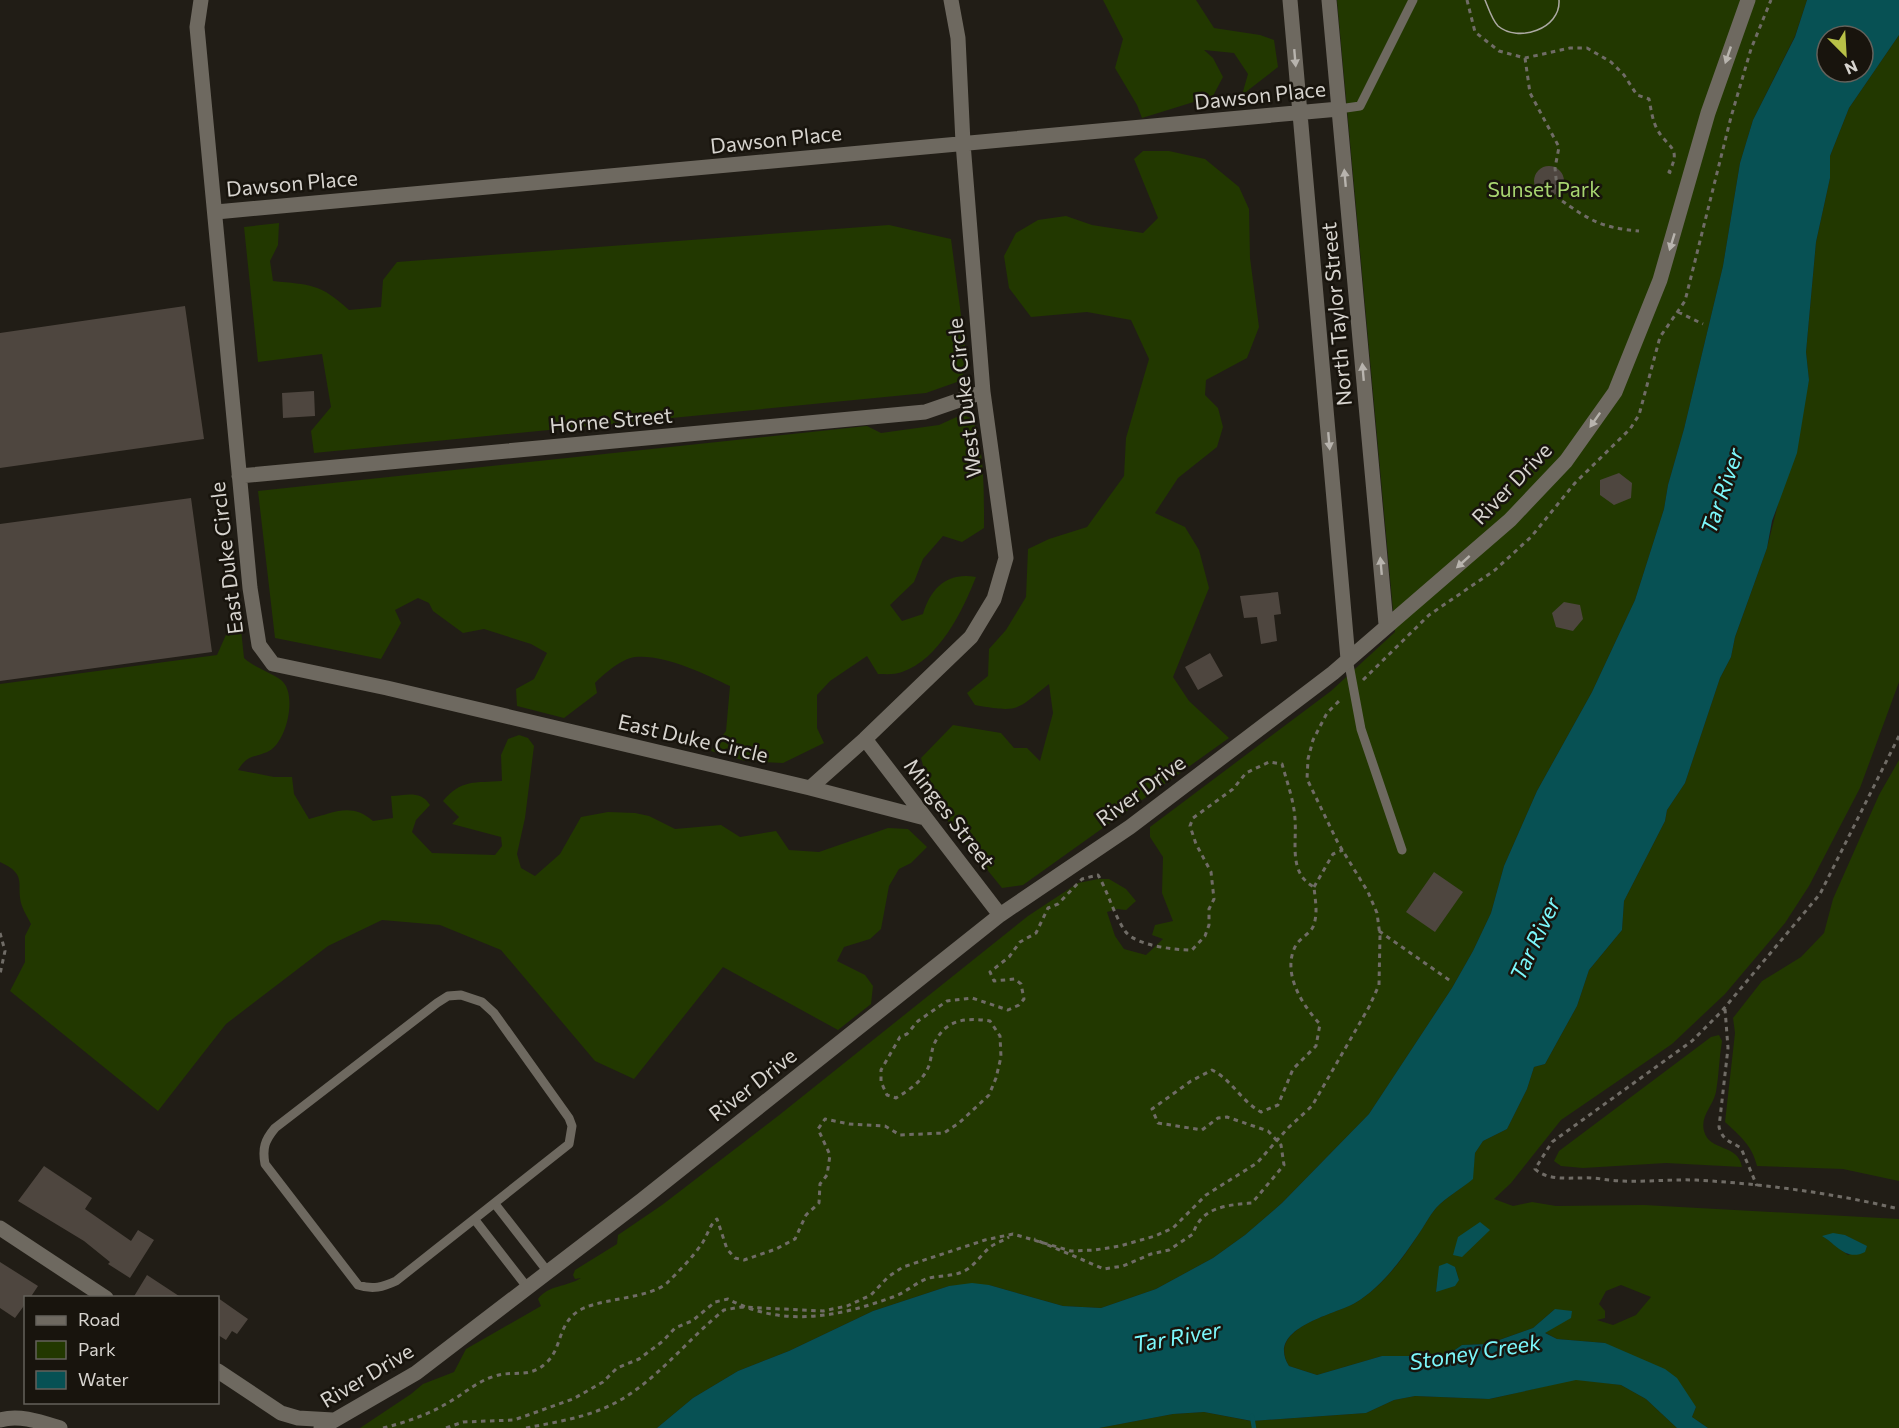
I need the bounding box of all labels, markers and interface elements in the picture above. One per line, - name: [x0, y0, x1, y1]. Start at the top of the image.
- north arrow: [1815, 24, 1875, 84]
- one-way arrow: [1722, 46, 1732, 64]
- one-way arrow: [1290, 49, 1300, 68]
- text: N: [1842, 57, 1861, 79]
- street label: Dawson Place: [1193, 75, 1327, 114]
- street label: Dawson Place: [709, 119, 843, 158]
- street label: Dawson Place: [225, 164, 359, 201]
- one-way arrow: [1340, 168, 1350, 187]
- park label: Sunset Park: [1487, 176, 1601, 201]
- street label: North Taylor Street: [1315, 221, 1356, 407]
- one-way arrow: [1667, 233, 1676, 251]
- street label: West Duke Circle: [941, 317, 986, 480]
- one-way arrow: [1358, 362, 1368, 381]
- street label: Horne Street: [548, 402, 673, 437]
- one-way arrow: [1589, 411, 1601, 427]
- one-way arrow: [1324, 431, 1334, 450]
- street label: River Drive: [1466, 437, 1556, 529]
- water label: Tar River: [1694, 443, 1749, 537]
- street label: East Duke Circle: [204, 481, 247, 636]
- one-way arrow: [1455, 555, 1470, 569]
- one-way arrow: [1376, 557, 1386, 576]
- street label: East Duke Circle: [616, 708, 771, 767]
- street label: River Drive: [1091, 749, 1190, 830]
- street label: Minges Street: [899, 753, 1001, 873]
- water label: Tar River: [1504, 892, 1566, 985]
- street label: River Drive: [703, 1042, 801, 1126]
- legend: [24, 1296, 219, 1404]
- text: Road: [78, 1308, 120, 1330]
- water label: Tar River: [1131, 1315, 1224, 1357]
- water label: Stoney Creek: [1407, 1328, 1544, 1375]
- street label: River Drive: [315, 1337, 417, 1412]
- text: Park: [78, 1338, 116, 1360]
- text: Water: [78, 1368, 129, 1390]

